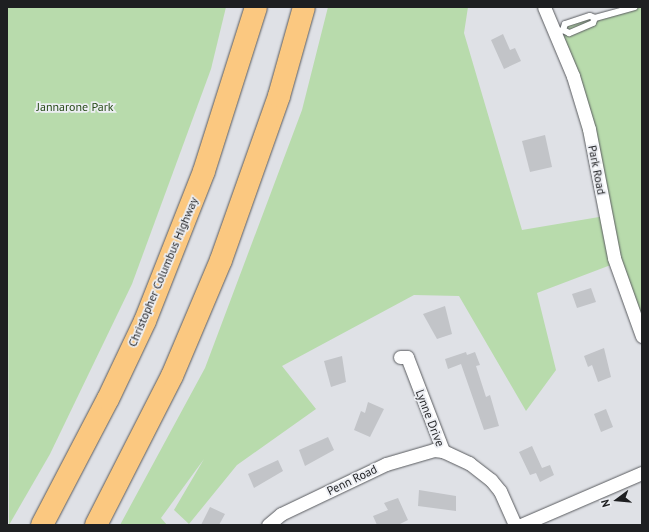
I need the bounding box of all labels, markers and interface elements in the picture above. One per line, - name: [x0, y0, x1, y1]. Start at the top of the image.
- park label: Jannarone Park: [37, 100, 113, 114]
- street label: Park Road: [585, 144, 609, 196]
- street label: Christopher Columbus Highway: [125, 195, 201, 349]
- street label: Lynne Drive: [413, 387, 447, 449]
- street label: Penn Road: [325, 462, 379, 498]
- north arrow: [597, 480, 637, 520]
- text: N: [598, 498, 613, 509]

